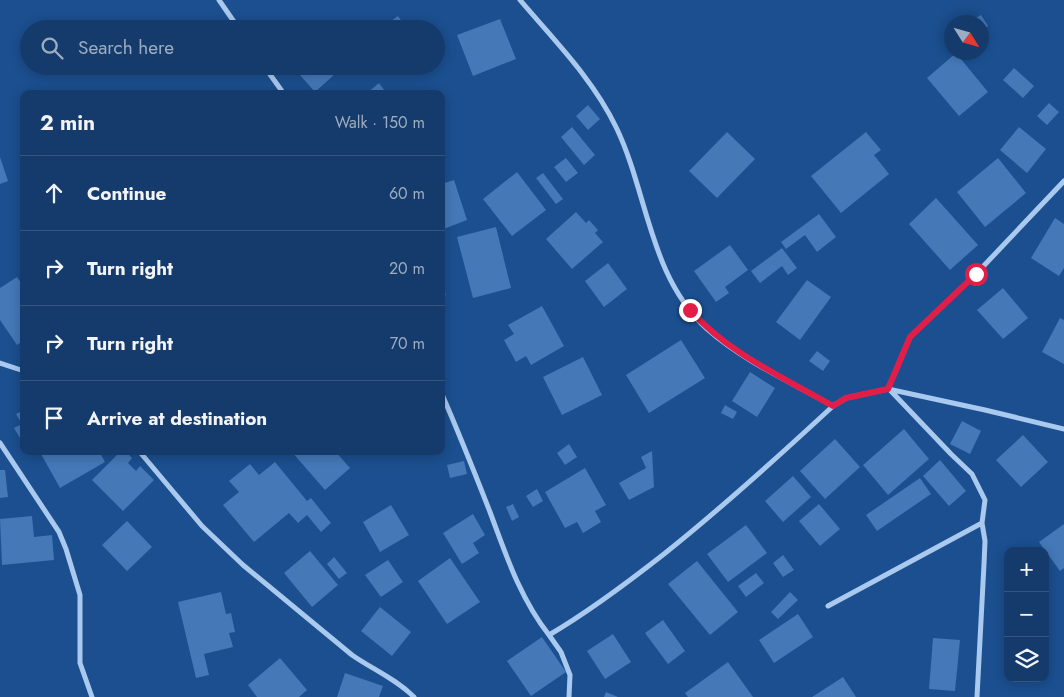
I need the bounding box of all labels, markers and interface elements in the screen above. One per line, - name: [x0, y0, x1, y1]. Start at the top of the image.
- north arrow: [944, 15, 989, 60]
- search box: [20, 20, 445, 75]
- icon: search: [38, 34, 66, 62]
- text: Search here: [78, 34, 174, 61]
- text: 2 min: [40, 108, 95, 138]
- text: Walk · 150 m: [335, 111, 425, 134]
- icon: ahead: [40, 179, 68, 207]
- text: Continue: [87, 180, 166, 207]
- text: 60 m: [389, 182, 425, 205]
- icon: right: [40, 254, 68, 282]
- text: Turn right: [87, 255, 173, 282]
- text: 20 m: [389, 257, 425, 280]
- route start: [965, 263, 988, 286]
- route end: [679, 299, 702, 322]
- icon: right: [40, 329, 68, 357]
- text: Turn right: [87, 330, 173, 357]
- text: 70 m: [390, 332, 425, 355]
- icon: arrive: [40, 404, 68, 432]
- text: Arrive at destination: [87, 405, 267, 432]
- map controls: [1004, 547, 1049, 682]
- button: +: [1004, 547, 1049, 592]
- button: −: [1004, 592, 1049, 637]
- button: layers: [1004, 637, 1049, 682]

